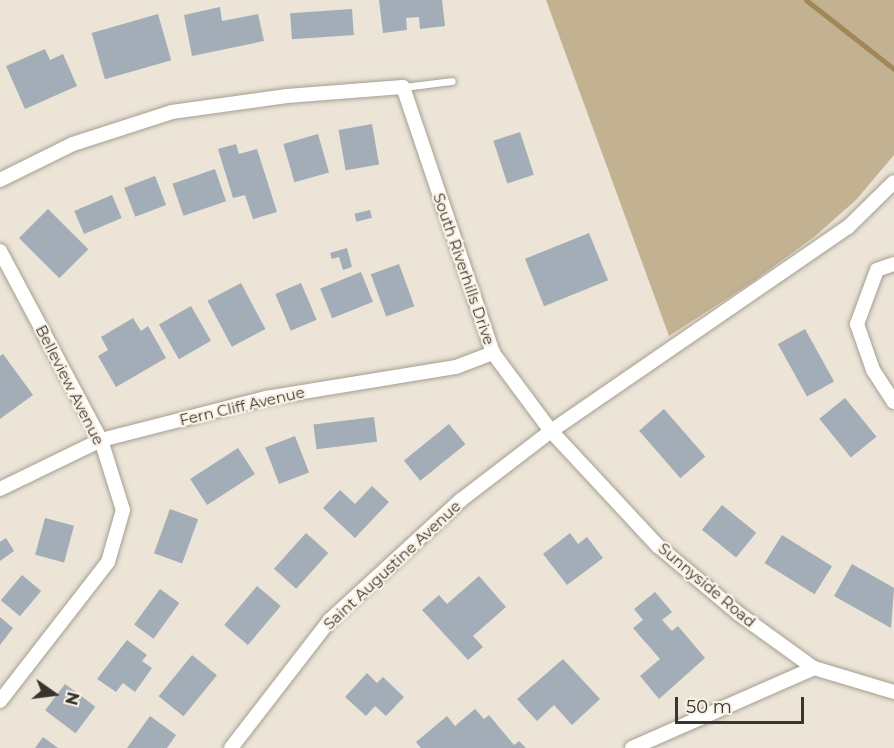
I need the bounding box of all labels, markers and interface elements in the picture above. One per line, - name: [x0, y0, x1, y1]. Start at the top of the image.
- street label: South Riverhills Drive: [430, 191, 498, 347]
- street label: Belleview Avenue: [32, 322, 108, 448]
- street label: Fern Cliff Avenue: [178, 383, 306, 429]
- street label: Saint Augustine Avenue: [320, 497, 464, 633]
- street label: Sunnyside Road: [655, 539, 759, 631]
- north arrow: [24, 664, 84, 724]
- scale bar: [678, 685, 807, 723]
- text: N: [61, 690, 83, 707]
- text: 50 m: [686, 696, 732, 718]

